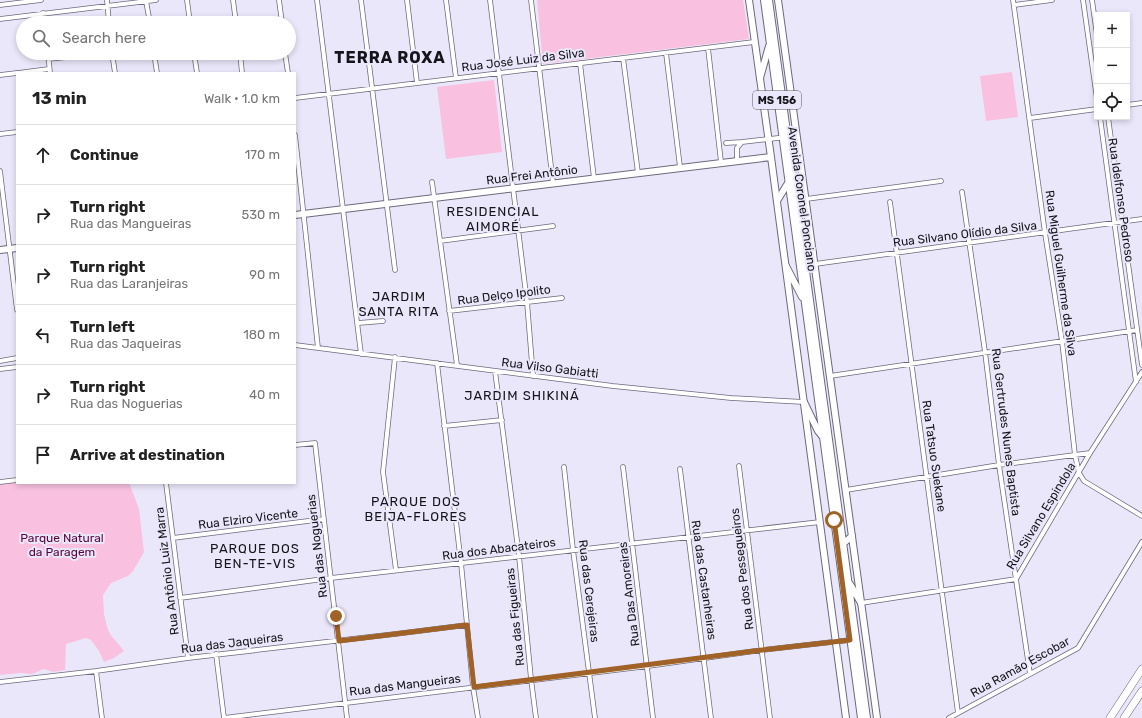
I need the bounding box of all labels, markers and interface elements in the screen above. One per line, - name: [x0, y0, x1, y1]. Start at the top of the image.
- map controls: [1094, 12, 1130, 120]
- button: +: [1094, 12, 1130, 48]
- search box: [16, 16, 296, 60]
- icon: search: [30, 27, 52, 49]
- text: Search here: [62, 29, 146, 47]
- street label: Rua José Luiz da Silva: [461, 46, 585, 74]
- district label: TERRA ROXA: [334, 48, 446, 67]
- button: −: [1094, 48, 1130, 84]
- button: locate: [1094, 84, 1130, 120]
- text: 13 min: [32, 88, 87, 108]
- text: Walk · 1.0 km: [204, 91, 280, 106]
- road number: MS 156: [753, 91, 801, 109]
- street label: Avenida Coronel Ponciano: [785, 126, 819, 272]
- street label: Rua Idelfonso Pedroso: [1105, 137, 1137, 263]
- icon: ahead: [32, 144, 54, 166]
- text: Continue: [70, 146, 139, 164]
- text: 170 m: [245, 147, 280, 162]
- street label: Rua Frei Antônio: [485, 162, 579, 188]
- street label: Rua Miguel Guilherme da Silva: [1042, 189, 1080, 357]
- text: Turn right: [70, 198, 145, 216]
- icon: right: [32, 204, 54, 226]
- district label: RESIDENCIAL AIMORÉ: [446, 204, 540, 234]
- text: 530 m: [241, 207, 280, 222]
- text: Rua das Mangueiras: [70, 216, 191, 231]
- street label: Rua Silvano Olídio da Silva: [892, 218, 1038, 250]
- text: Turn right: [70, 258, 145, 276]
- icon: right: [32, 264, 54, 286]
- text: 90 m: [249, 267, 280, 282]
- text: Rua das Laranjeiras: [70, 276, 188, 291]
- street label: Rua Delço Ipolito: [457, 282, 551, 308]
- district label: JARDIM SANTA RITA: [358, 289, 440, 319]
- text: Turn left: [70, 318, 135, 336]
- icon: left: [32, 324, 54, 346]
- text: 180 m: [243, 327, 280, 342]
- text: Rua das Jaqueiras: [70, 336, 181, 351]
- street label: Rua Gertrudes Nunes Baptista: [989, 347, 1023, 517]
- street label: Rua Vilso Gabiatti: [501, 355, 599, 381]
- text: Turn right: [70, 378, 145, 396]
- icon: right: [32, 384, 54, 406]
- text: 40 m: [249, 387, 280, 402]
- district label: JARDIM SHIKINÁ: [464, 388, 580, 403]
- text: Rua das Noguerias: [70, 396, 183, 411]
- street label: Rua Tatsuo Suekane: [919, 399, 949, 513]
- icon: arrive: [32, 444, 54, 466]
- text: Arrive at destination: [70, 446, 225, 464]
- street label: Rua Silvano Espindola: [1003, 460, 1079, 572]
- street label: Rua das Noguerias: [304, 494, 330, 598]
- district label: PARQUE DOS BEIJA-FLORES: [365, 494, 467, 524]
- street label: Rua Antônio Luiz Marra: [152, 506, 182, 636]
- street label: Rua Elziro Vicente: [197, 506, 299, 532]
- street label: Rua dos Pessegueiros: [728, 507, 756, 631]
- route start: [825, 511, 843, 529]
- street label: Rua das Castanheiras: [689, 519, 719, 641]
- park label: Parque Natural da Paragem: [20, 531, 104, 559]
- street label: Rua dos Abacateiros: [441, 535, 557, 563]
- street label: Rua das Cerejeiras: [576, 539, 602, 643]
- district label: PARQUE DOS BEN-TE-VIS: [210, 541, 300, 571]
- street label: Rua Das Amoreiras: [616, 541, 642, 647]
- street label: Rua das Figueiras: [503, 567, 527, 667]
- route end: [327, 607, 345, 625]
- street label: Rua das Jaqueiras: [180, 630, 284, 656]
- street label: Rua Ramão Escobar: [968, 634, 1073, 700]
- street label: Rua das Mangueiras: [349, 671, 461, 699]

